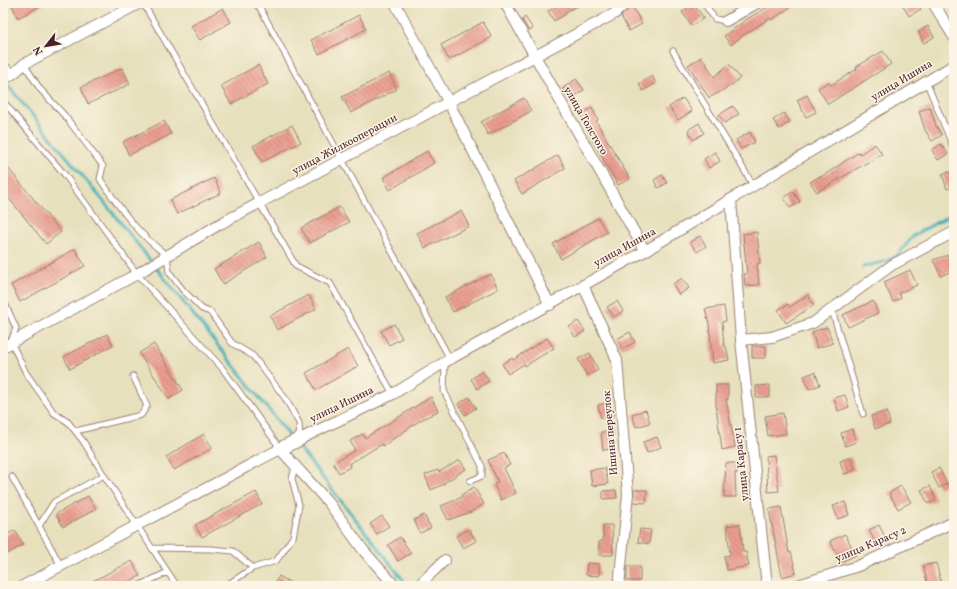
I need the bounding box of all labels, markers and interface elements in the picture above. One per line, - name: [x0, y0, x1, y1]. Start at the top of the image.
- north arrow: [26, 26, 66, 66]
- text: N: [30, 43, 47, 58]
- street label: улица Ишина: [869, 57, 936, 105]
- street label: улица Толстого: [559, 84, 611, 158]
- street label: улица Жилкооперации: [290, 111, 401, 179]
- street label: улица Ишина: [591, 224, 659, 271]
- street label: улица Ишина: [308, 383, 377, 427]
- street label: Ишина переулок: [600, 390, 622, 476]
- street label: улица Карасу 1: [731, 426, 753, 502]
- street label: улица Карасу 2: [833, 523, 909, 567]

